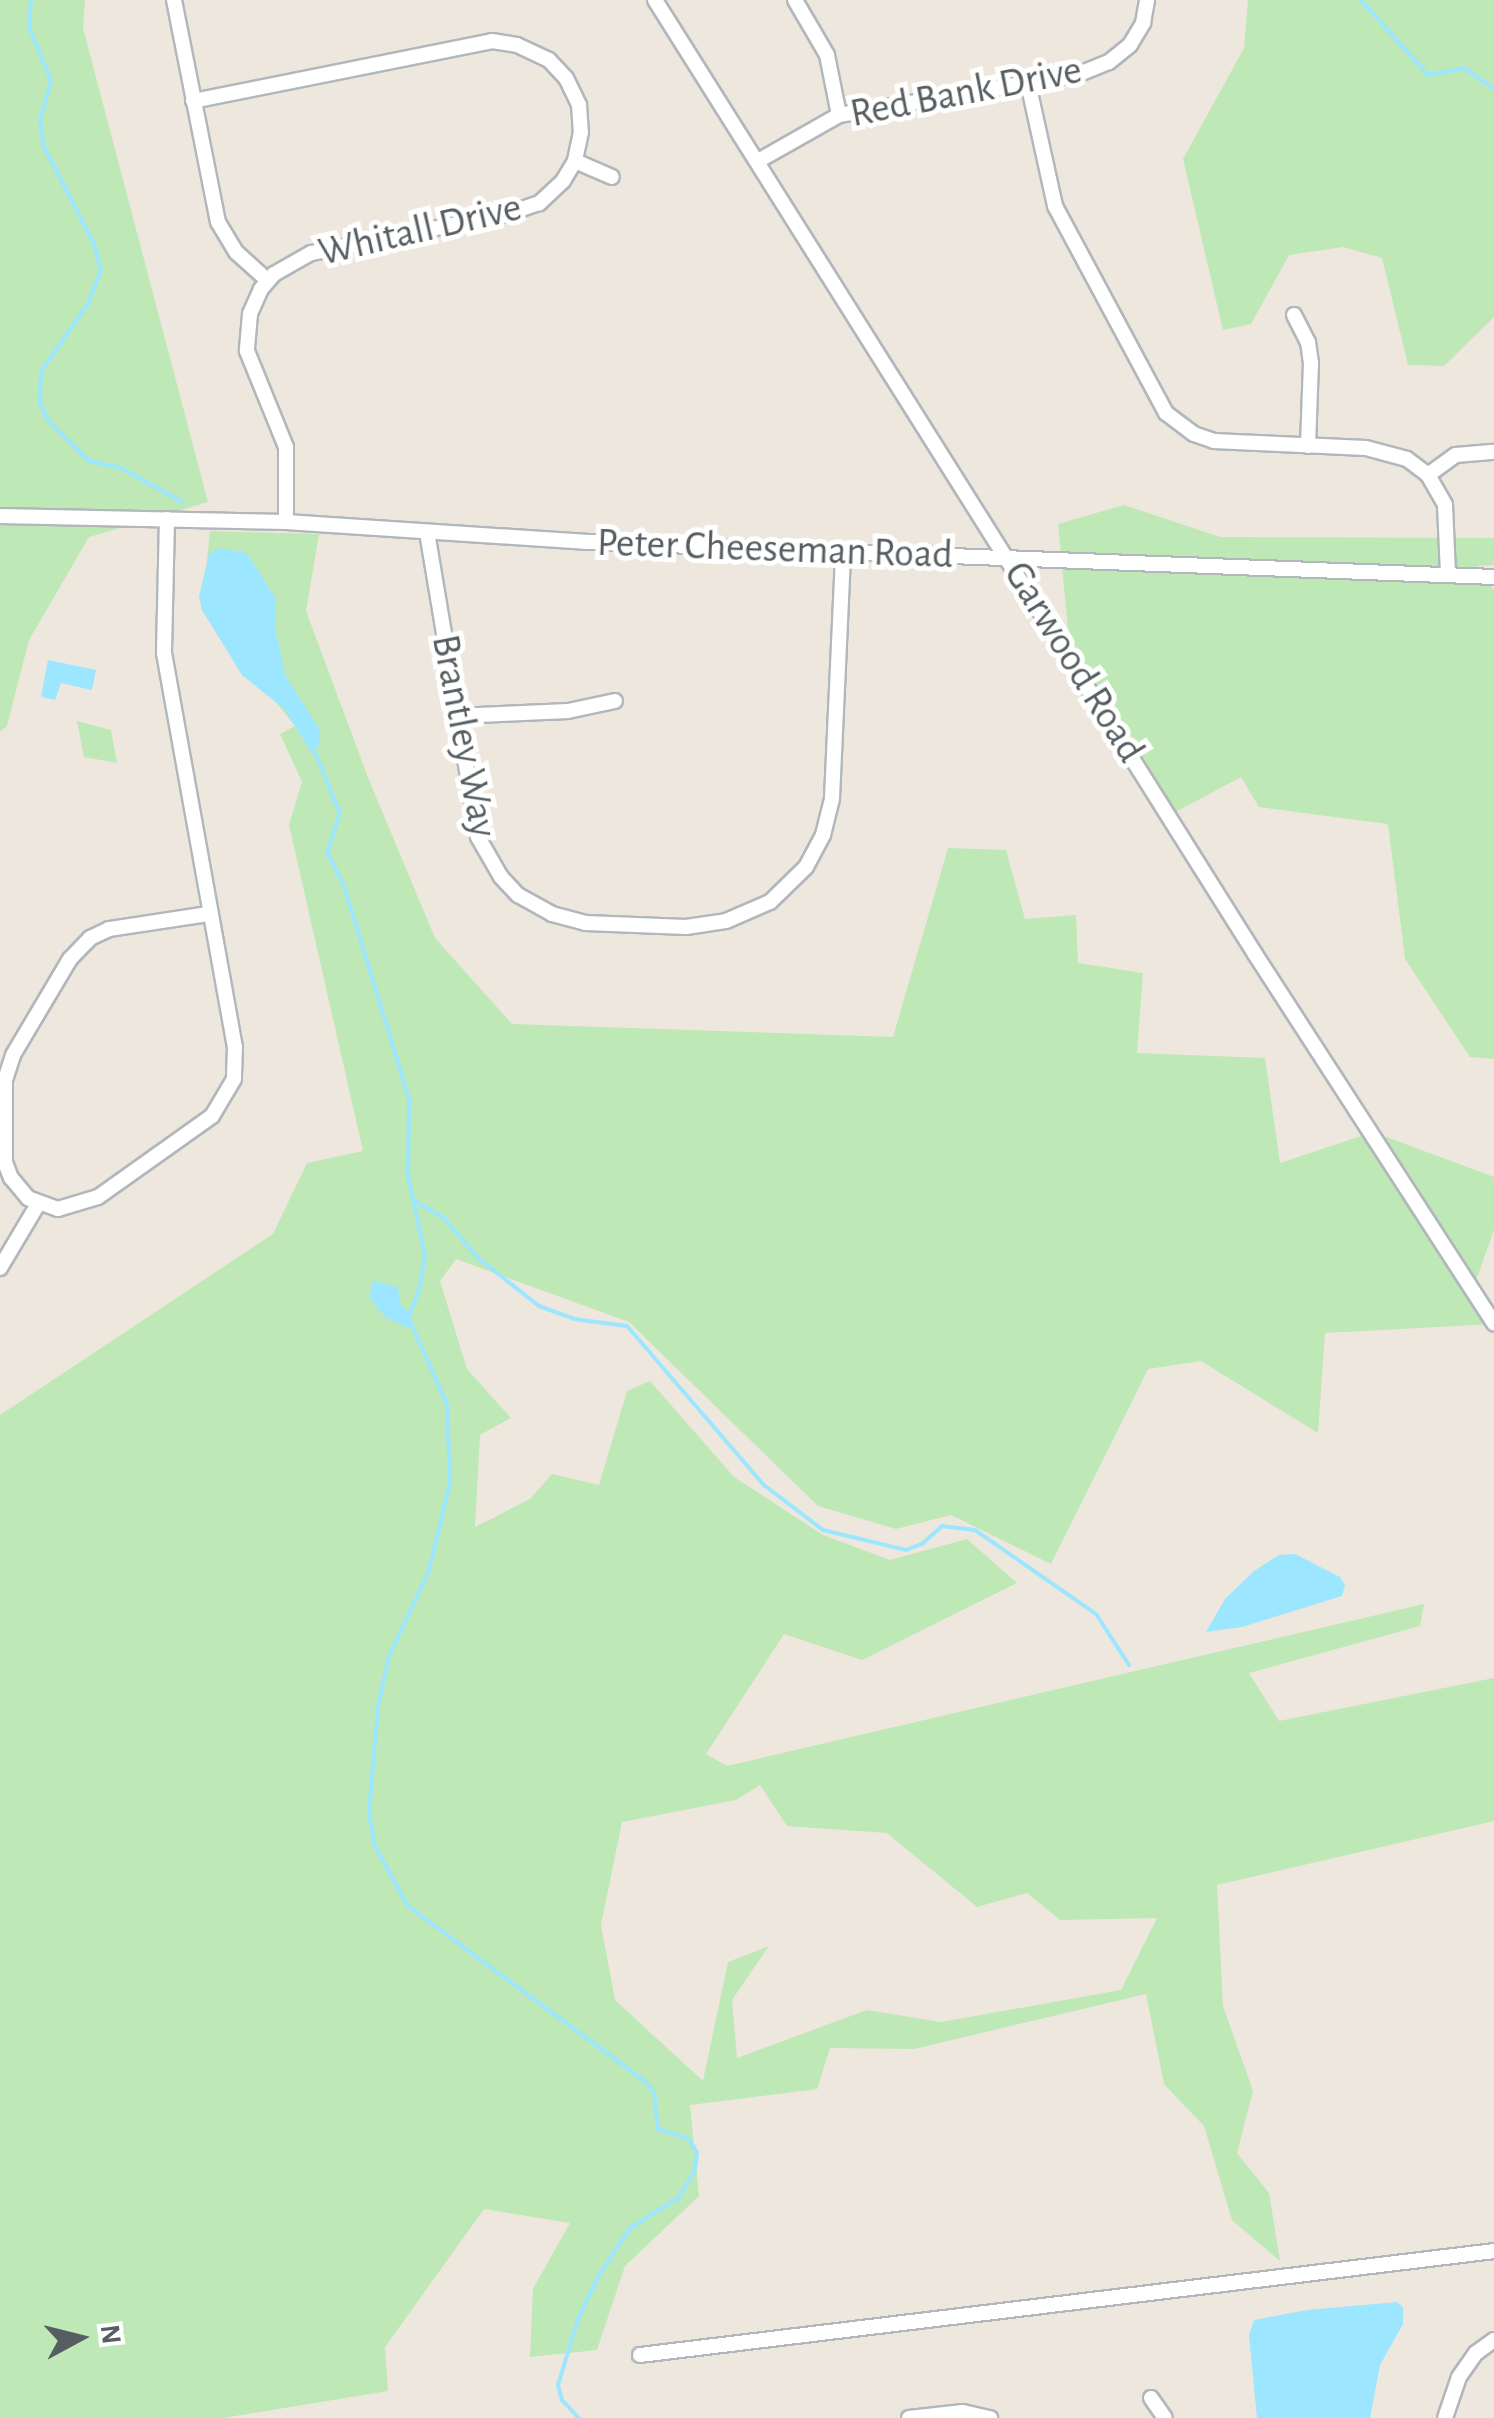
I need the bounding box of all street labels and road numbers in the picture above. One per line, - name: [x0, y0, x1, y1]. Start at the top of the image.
- street label: Red Bank Drive: [846, 46, 1086, 138]
- street label: Whitall Drive: [314, 183, 526, 277]
- street label: Peter Cheeseman Road: [596, 519, 954, 579]
- street label: Garwood Road: [993, 553, 1155, 771]
- street label: Brantley Way: [421, 630, 507, 842]

